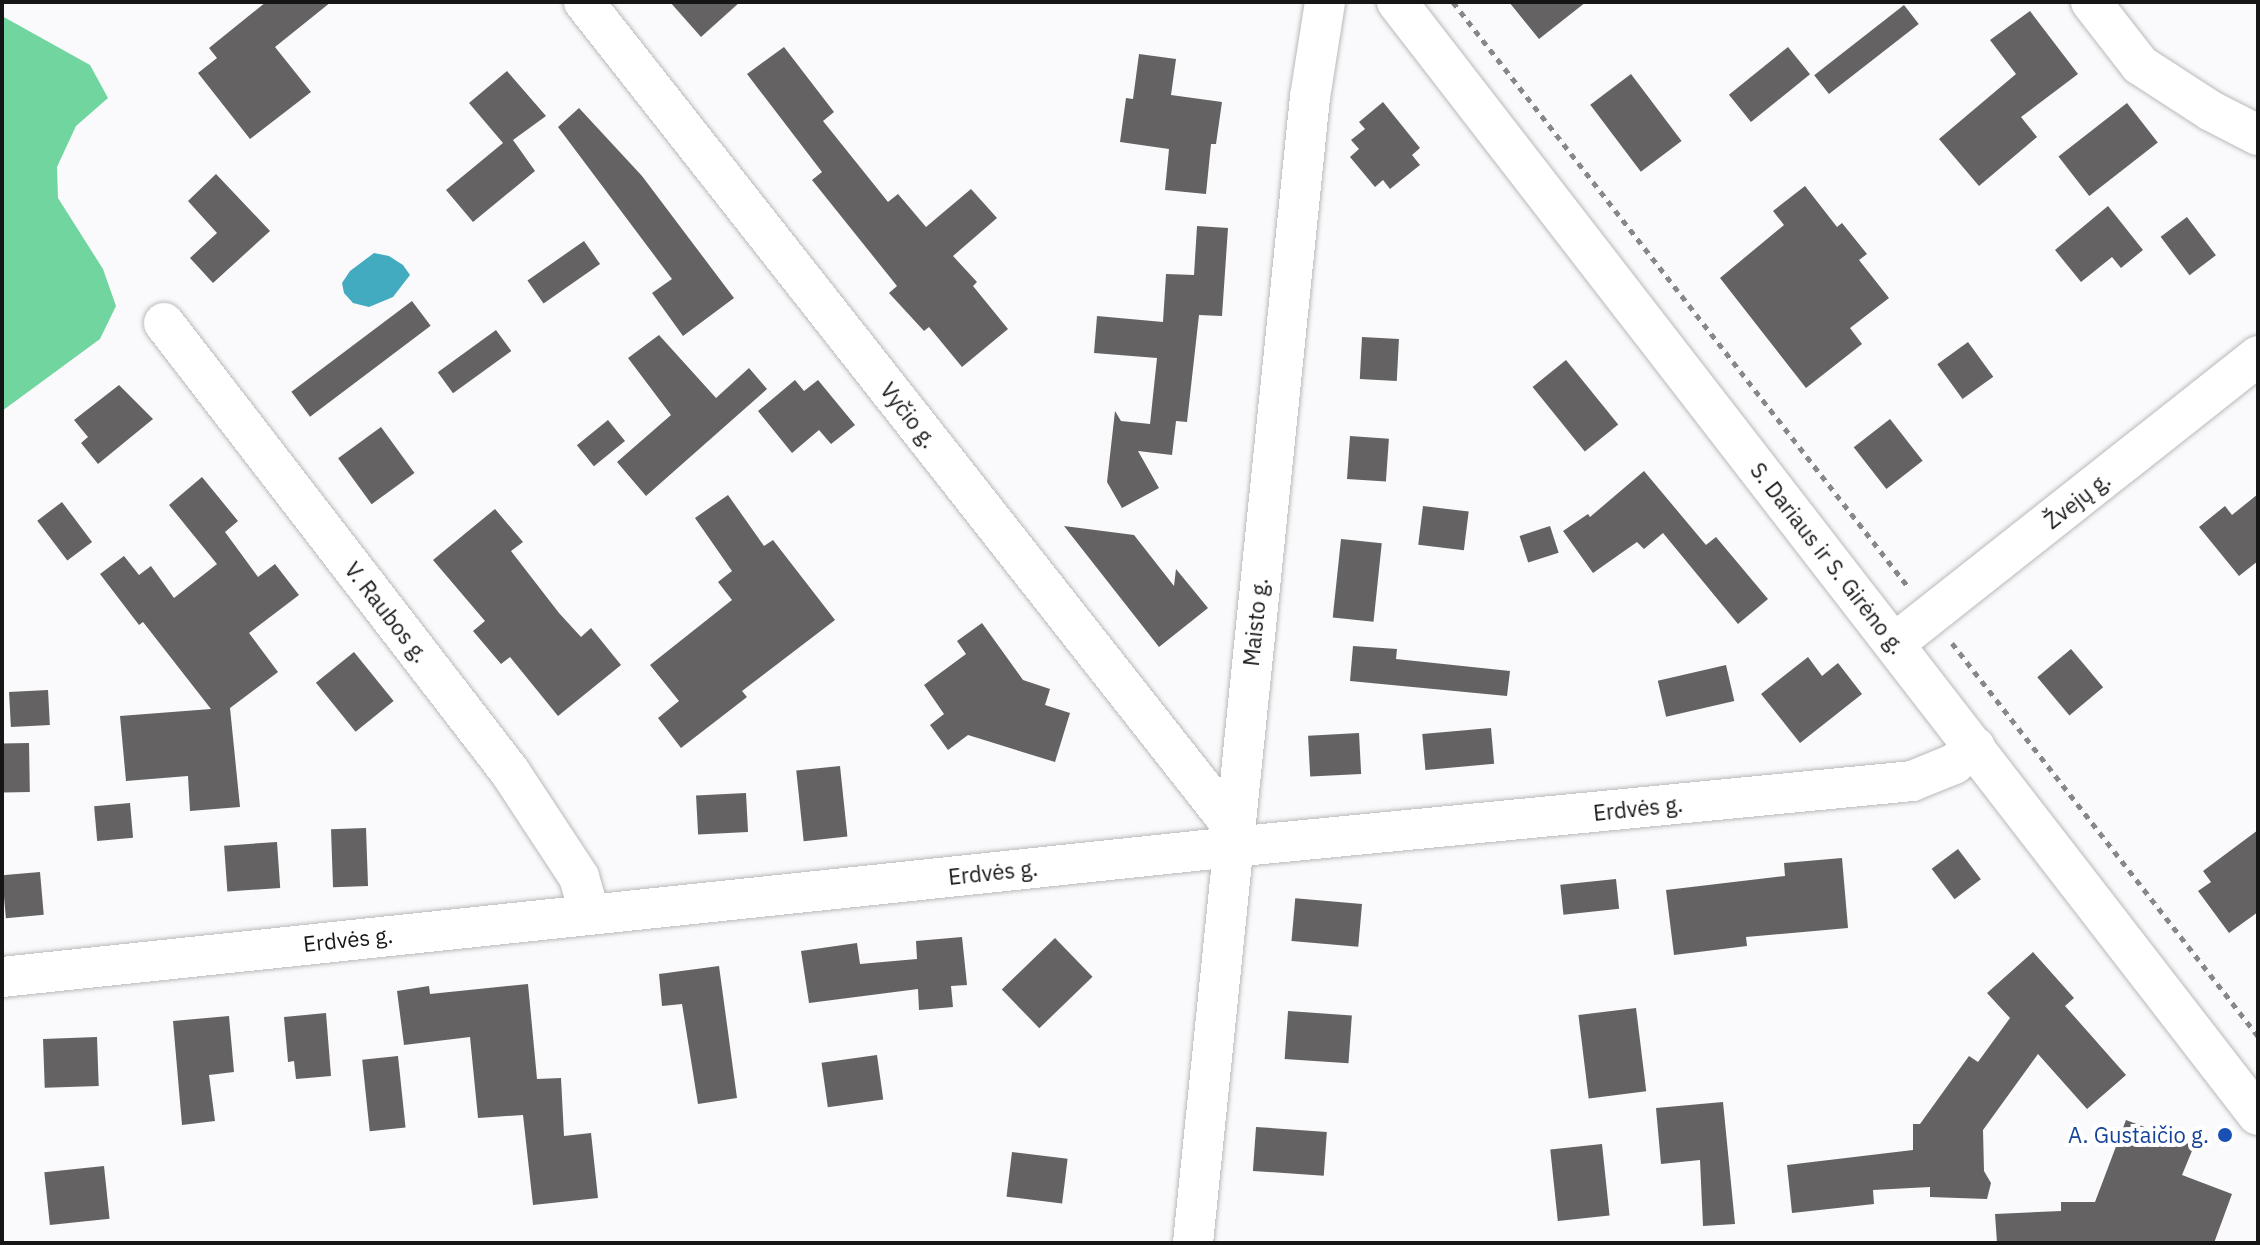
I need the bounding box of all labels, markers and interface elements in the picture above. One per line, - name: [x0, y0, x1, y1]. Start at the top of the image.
- street label: Vyčio g.: [875, 377, 943, 453]
- street label: S. Dariaus ir S. Girėno g.: [1745, 457, 1911, 659]
- street label: Žvejų g.: [2039, 466, 2115, 534]
- street label: V. Raubos g.: [340, 557, 434, 667]
- street label: Maisto g.: [1237, 577, 1273, 667]
- street label: Erdvės g.: [1592, 790, 1684, 826]
- street label: Erdvės g.: [947, 854, 1039, 890]
- street label: Erdvės g.: [302, 921, 394, 957]
- place label: A. Gustaičio g.: [2068, 1122, 2209, 1148]
- marker: A. Gustaičio g.: [2216, 1126, 2234, 1144]

